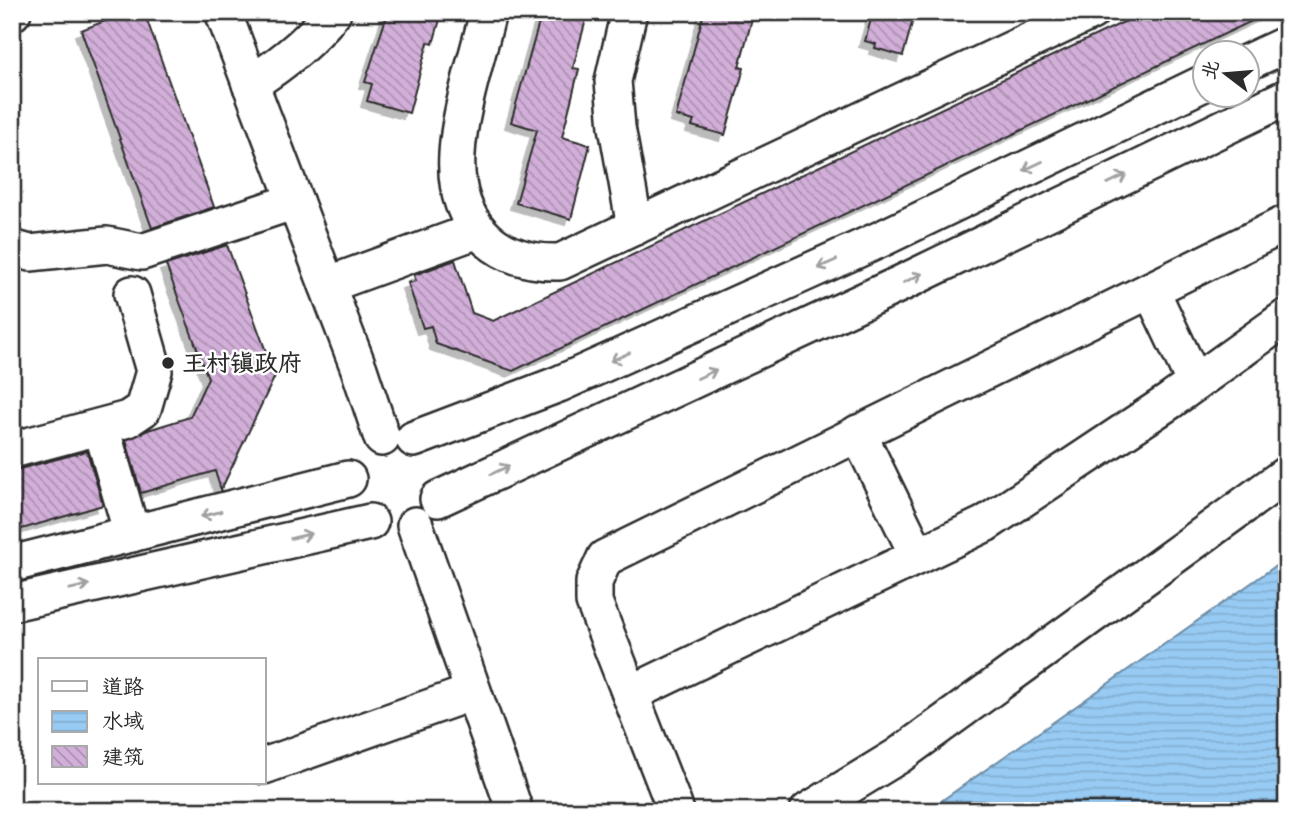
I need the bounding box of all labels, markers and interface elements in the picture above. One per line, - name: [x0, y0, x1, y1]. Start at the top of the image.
- north arrow: [1190, 38, 1260, 108]
- text: 北: [1196, 57, 1225, 82]
- one-way arrow: [1023, 160, 1044, 174]
- one-way arrow: [1106, 172, 1128, 185]
- one-way arrow: [817, 258, 838, 271]
- one-way arrow: [902, 271, 923, 284]
- place label: 王村镇政府: [182, 347, 302, 379]
- one-way arrow: [610, 351, 631, 364]
- marker: 王村镇政府: [160, 355, 176, 371]
- one-way arrow: [695, 367, 717, 380]
- one-way arrow: [489, 463, 510, 476]
- one-way arrow: [200, 508, 223, 521]
- one-way arrow: [289, 529, 311, 542]
- one-way arrow: [67, 580, 90, 594]
- legend: [38, 658, 266, 784]
- text: 道路: [102, 673, 144, 701]
- text: 水域: [102, 707, 144, 735]
- text: 建筑: [102, 743, 144, 771]

